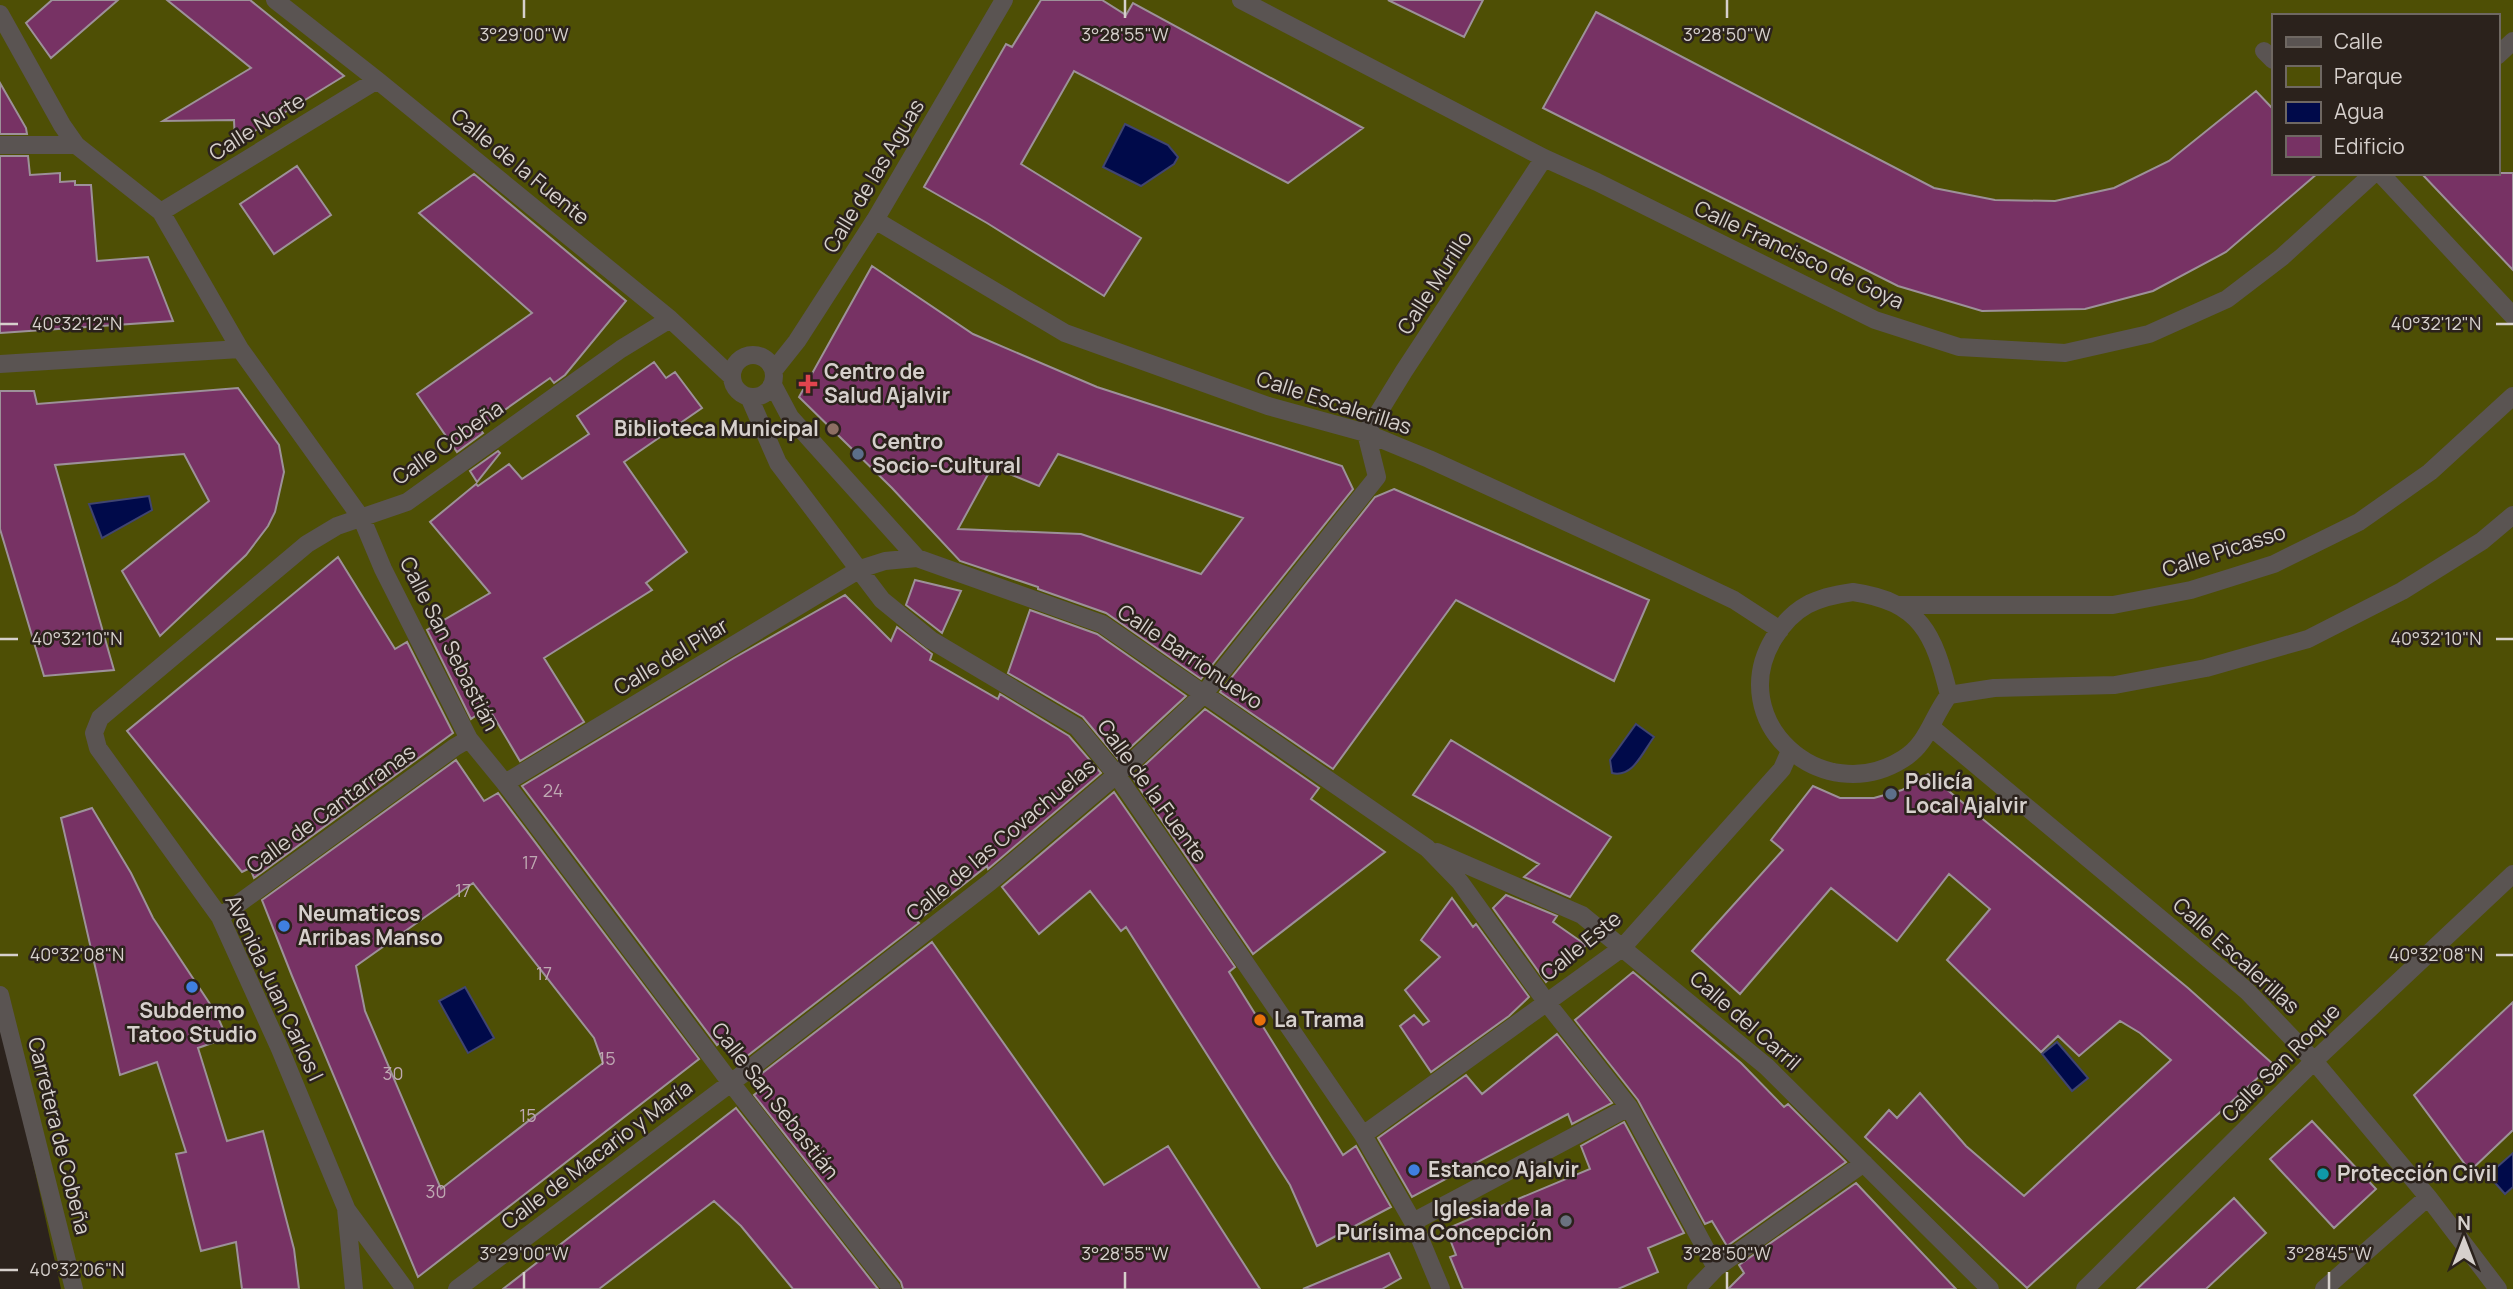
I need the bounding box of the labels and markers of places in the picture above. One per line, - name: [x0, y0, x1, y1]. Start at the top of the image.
- place label: Centro de Salud Ajalvir: [824, 357, 950, 409]
- marker: Centro de Salud Ajalvir: [798, 374, 818, 394]
- place label: Biblioteca Municipal: [614, 414, 819, 442]
- marker: Biblioteca Municipal: [825, 421, 841, 437]
- place label: Centro Socio-Cultural: [872, 427, 1021, 479]
- marker: Centro Socio-Cultural: [850, 446, 866, 462]
- place label: Policía Local Ajalvir: [1905, 767, 2027, 819]
- marker: Policía Local Ajalvir: [1883, 786, 1899, 802]
- place label: Neumaticos Arribas Manso: [298, 899, 443, 951]
- marker: Neumaticos Arribas Manso: [276, 918, 292, 934]
- marker: Subdermo Tatoo Studio: [184, 979, 200, 995]
- place label: Subdermo Tatoo Studio: [127, 996, 257, 1048]
- place label: La Trama: [1274, 1005, 1364, 1033]
- marker: La Trama: [1252, 1012, 1268, 1028]
- place label: Estanco Ajalvir: [1428, 1155, 1579, 1183]
- place label: Protección Civil: [2337, 1159, 2497, 1187]
- marker: Estanco Ajalvir: [1406, 1162, 1422, 1178]
- marker: Protección Civil: [2315, 1166, 2331, 1182]
- place label: Iglesia de la Purísima Concepción: [1336, 1194, 1552, 1246]
- marker: Iglesia de la Purísima Concepción: [1558, 1213, 1574, 1229]

